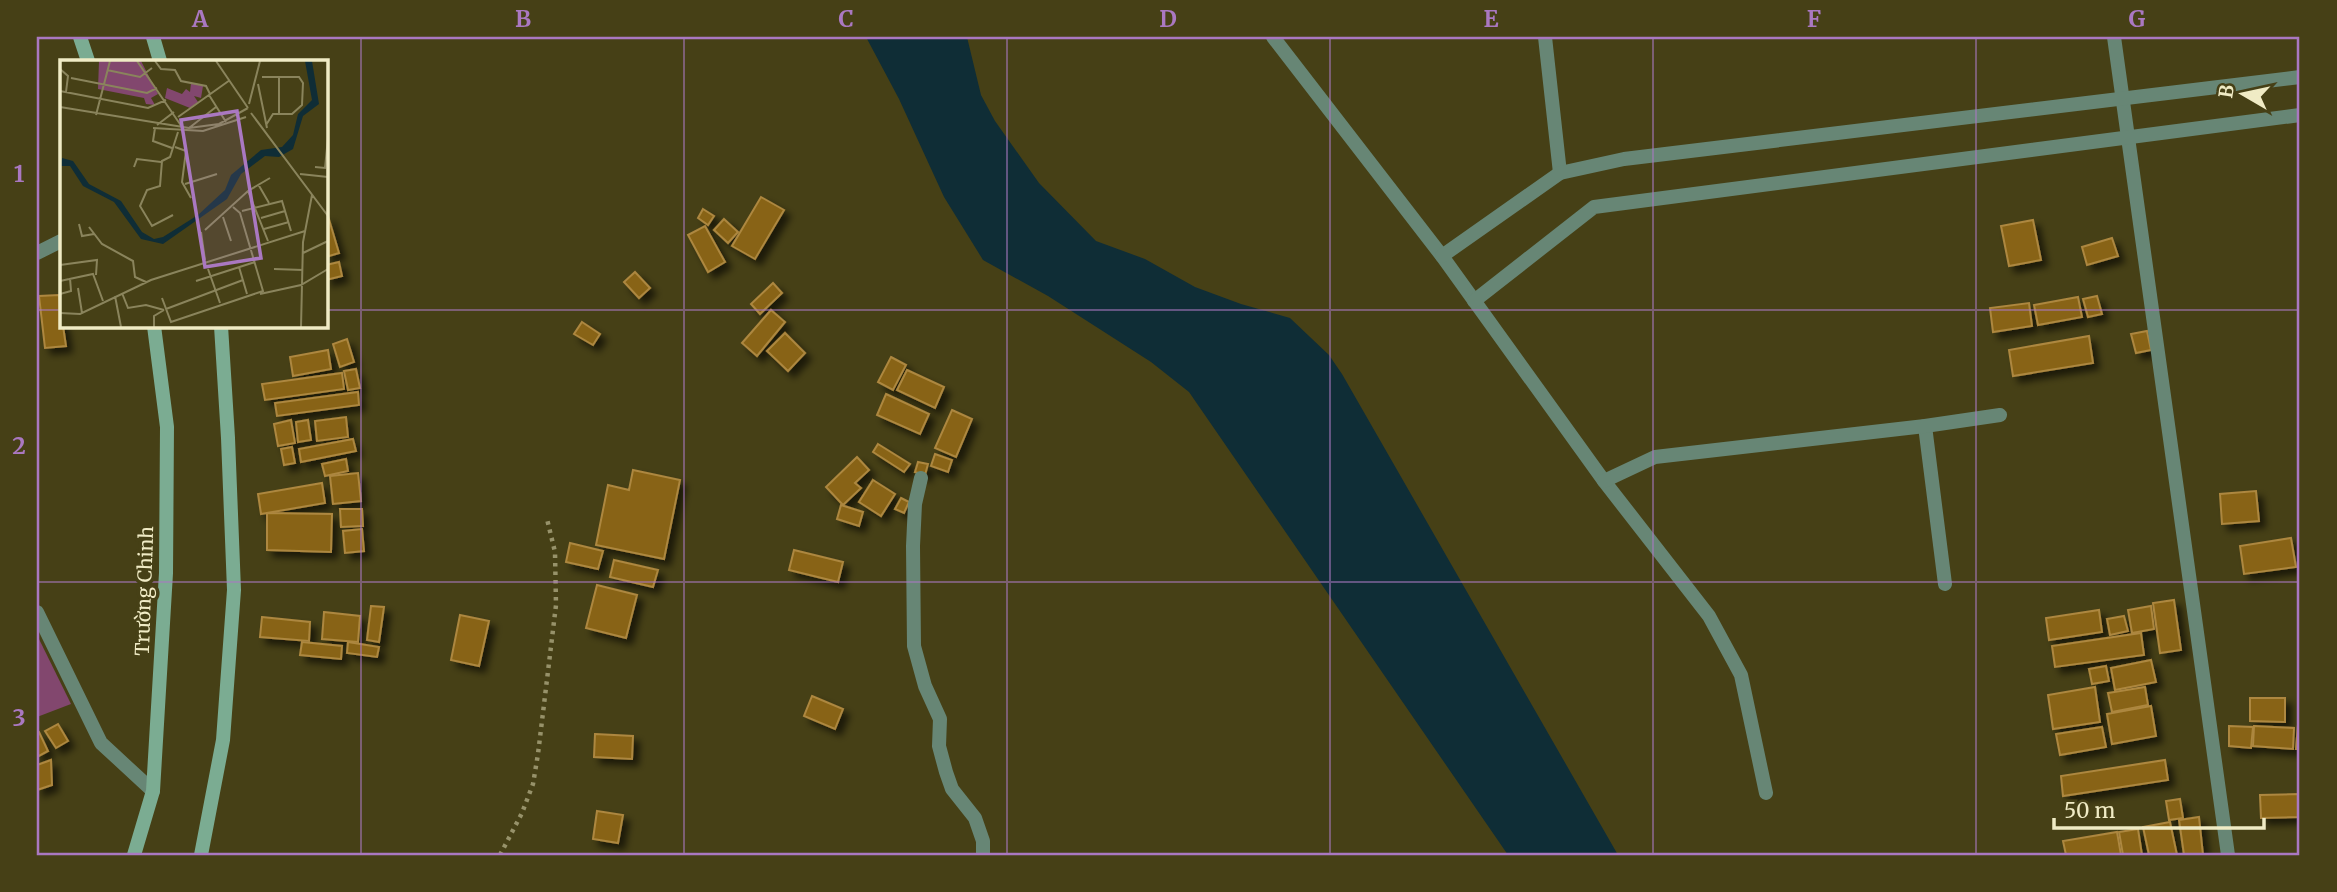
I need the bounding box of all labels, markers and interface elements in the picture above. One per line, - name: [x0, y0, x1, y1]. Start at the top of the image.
- text: A: [191, 4, 209, 33]
- text: B: [515, 4, 531, 33]
- text: C: [838, 4, 854, 33]
- text: D: [1159, 4, 1177, 33]
- text: E: [1483, 4, 1499, 33]
- text: F: [1807, 4, 1821, 33]
- text: G: [2129, 4, 2146, 33]
- inset map: [60, 60, 327, 327]
- north arrow: [2208, 60, 2278, 130]
- text: B: [2213, 83, 2239, 100]
- text: 1: [14, 159, 25, 188]
- text: 2: [12, 431, 26, 460]
- street label: Trường Chinh: [130, 525, 158, 656]
- text: 3: [12, 703, 26, 732]
- scale bar: [2054, 787, 2264, 831]
- text: 50 m: [2064, 797, 2115, 824]

